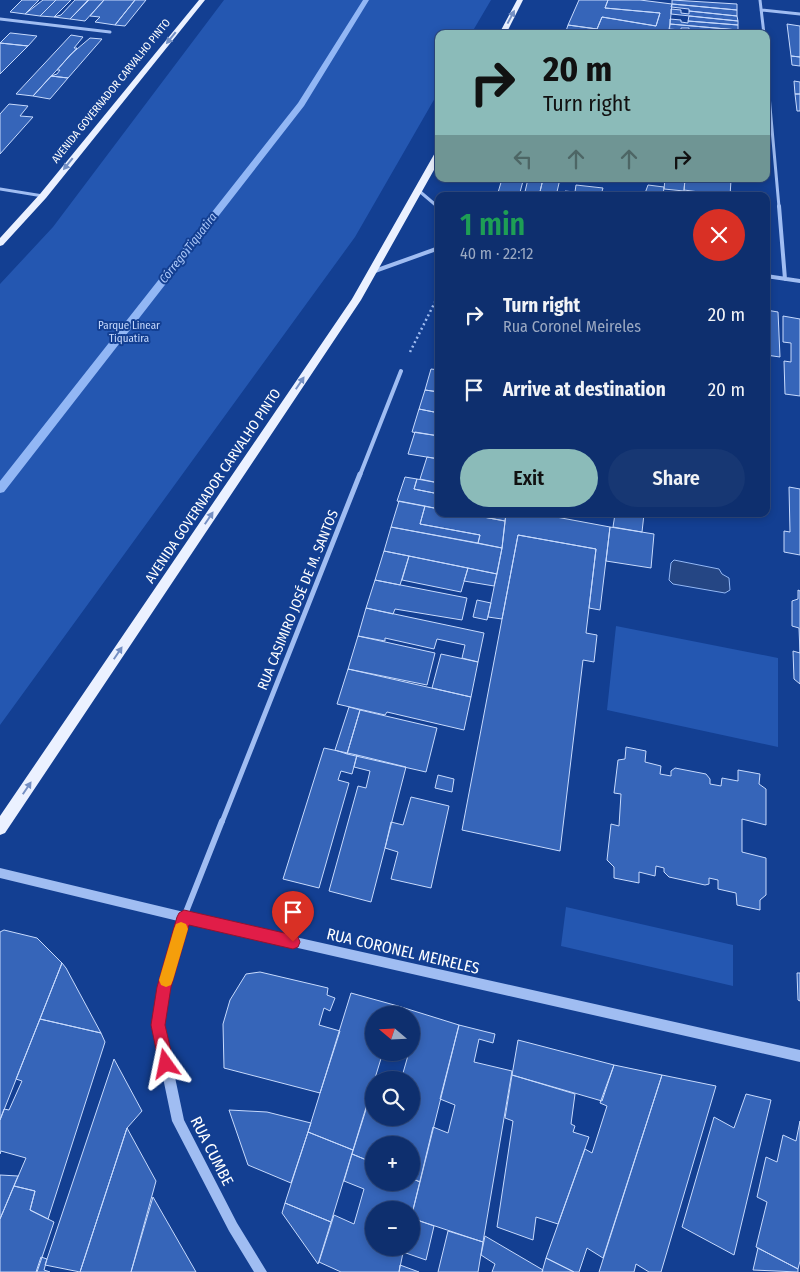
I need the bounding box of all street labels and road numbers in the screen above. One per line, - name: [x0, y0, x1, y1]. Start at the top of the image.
- street label: AVENIDA GOVERNADOR CARVALHO PINTO: [49, 16, 173, 166]
- street label: AVENIDA GOVERNADOR CARVALHO PINTO: [141, 385, 285, 586]
- street label: RUA CASIMIRO JOSÉ DE M. SANTOS: [253, 507, 342, 692]
- street label: RUA CORONEL MEIRELES: [325, 924, 481, 978]
- street label: RUA CUMBE: [187, 1113, 237, 1189]

